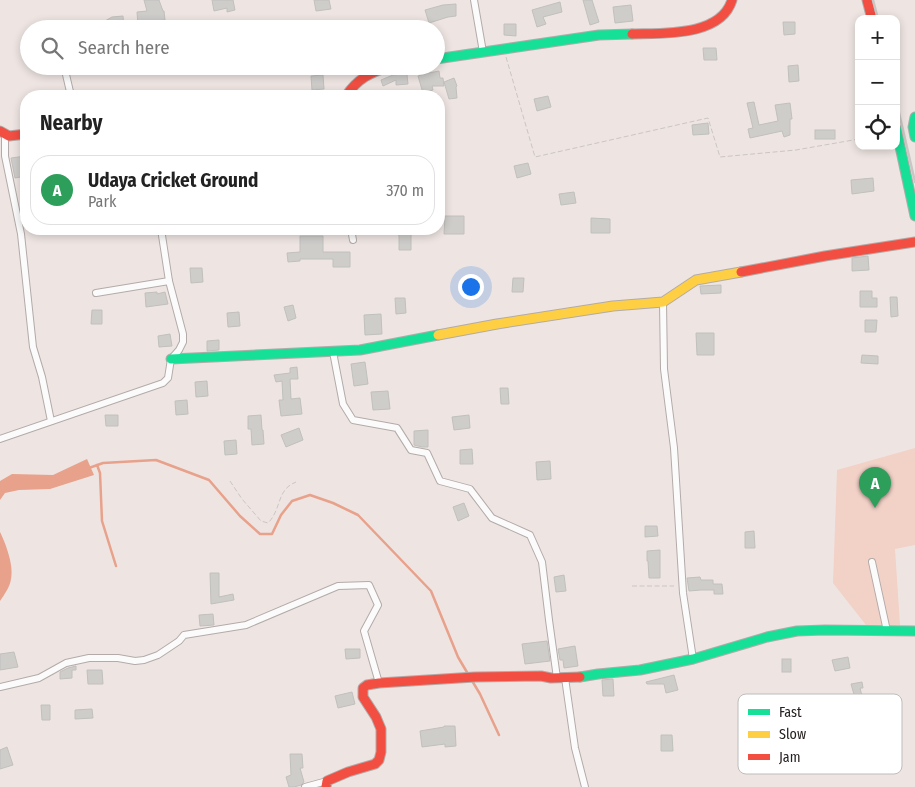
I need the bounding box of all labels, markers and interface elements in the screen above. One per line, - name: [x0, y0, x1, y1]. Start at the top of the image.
- map controls: [855, 15, 900, 150]
- button: +: [855, 15, 900, 60]
- search box: [20, 20, 445, 75]
- icon: search: [38, 34, 66, 62]
- text: Search here: [78, 36, 170, 59]
- button: −: [855, 60, 900, 105]
- button: locate: [855, 105, 900, 150]
- text: Nearby: [40, 110, 102, 136]
- text: Udaya Cricket Ground: [88, 169, 258, 192]
- text: A: [53, 181, 61, 200]
- text: 370 m: [386, 181, 424, 200]
- text: Park: [88, 192, 116, 211]
- your location: [458, 274, 484, 300]
- pin: A: [859, 467, 891, 508]
- legend: [738, 694, 902, 774]
- text: Fast: [779, 704, 802, 721]
- text: Slow: [779, 726, 806, 743]
- text: Jam: [779, 749, 800, 766]

